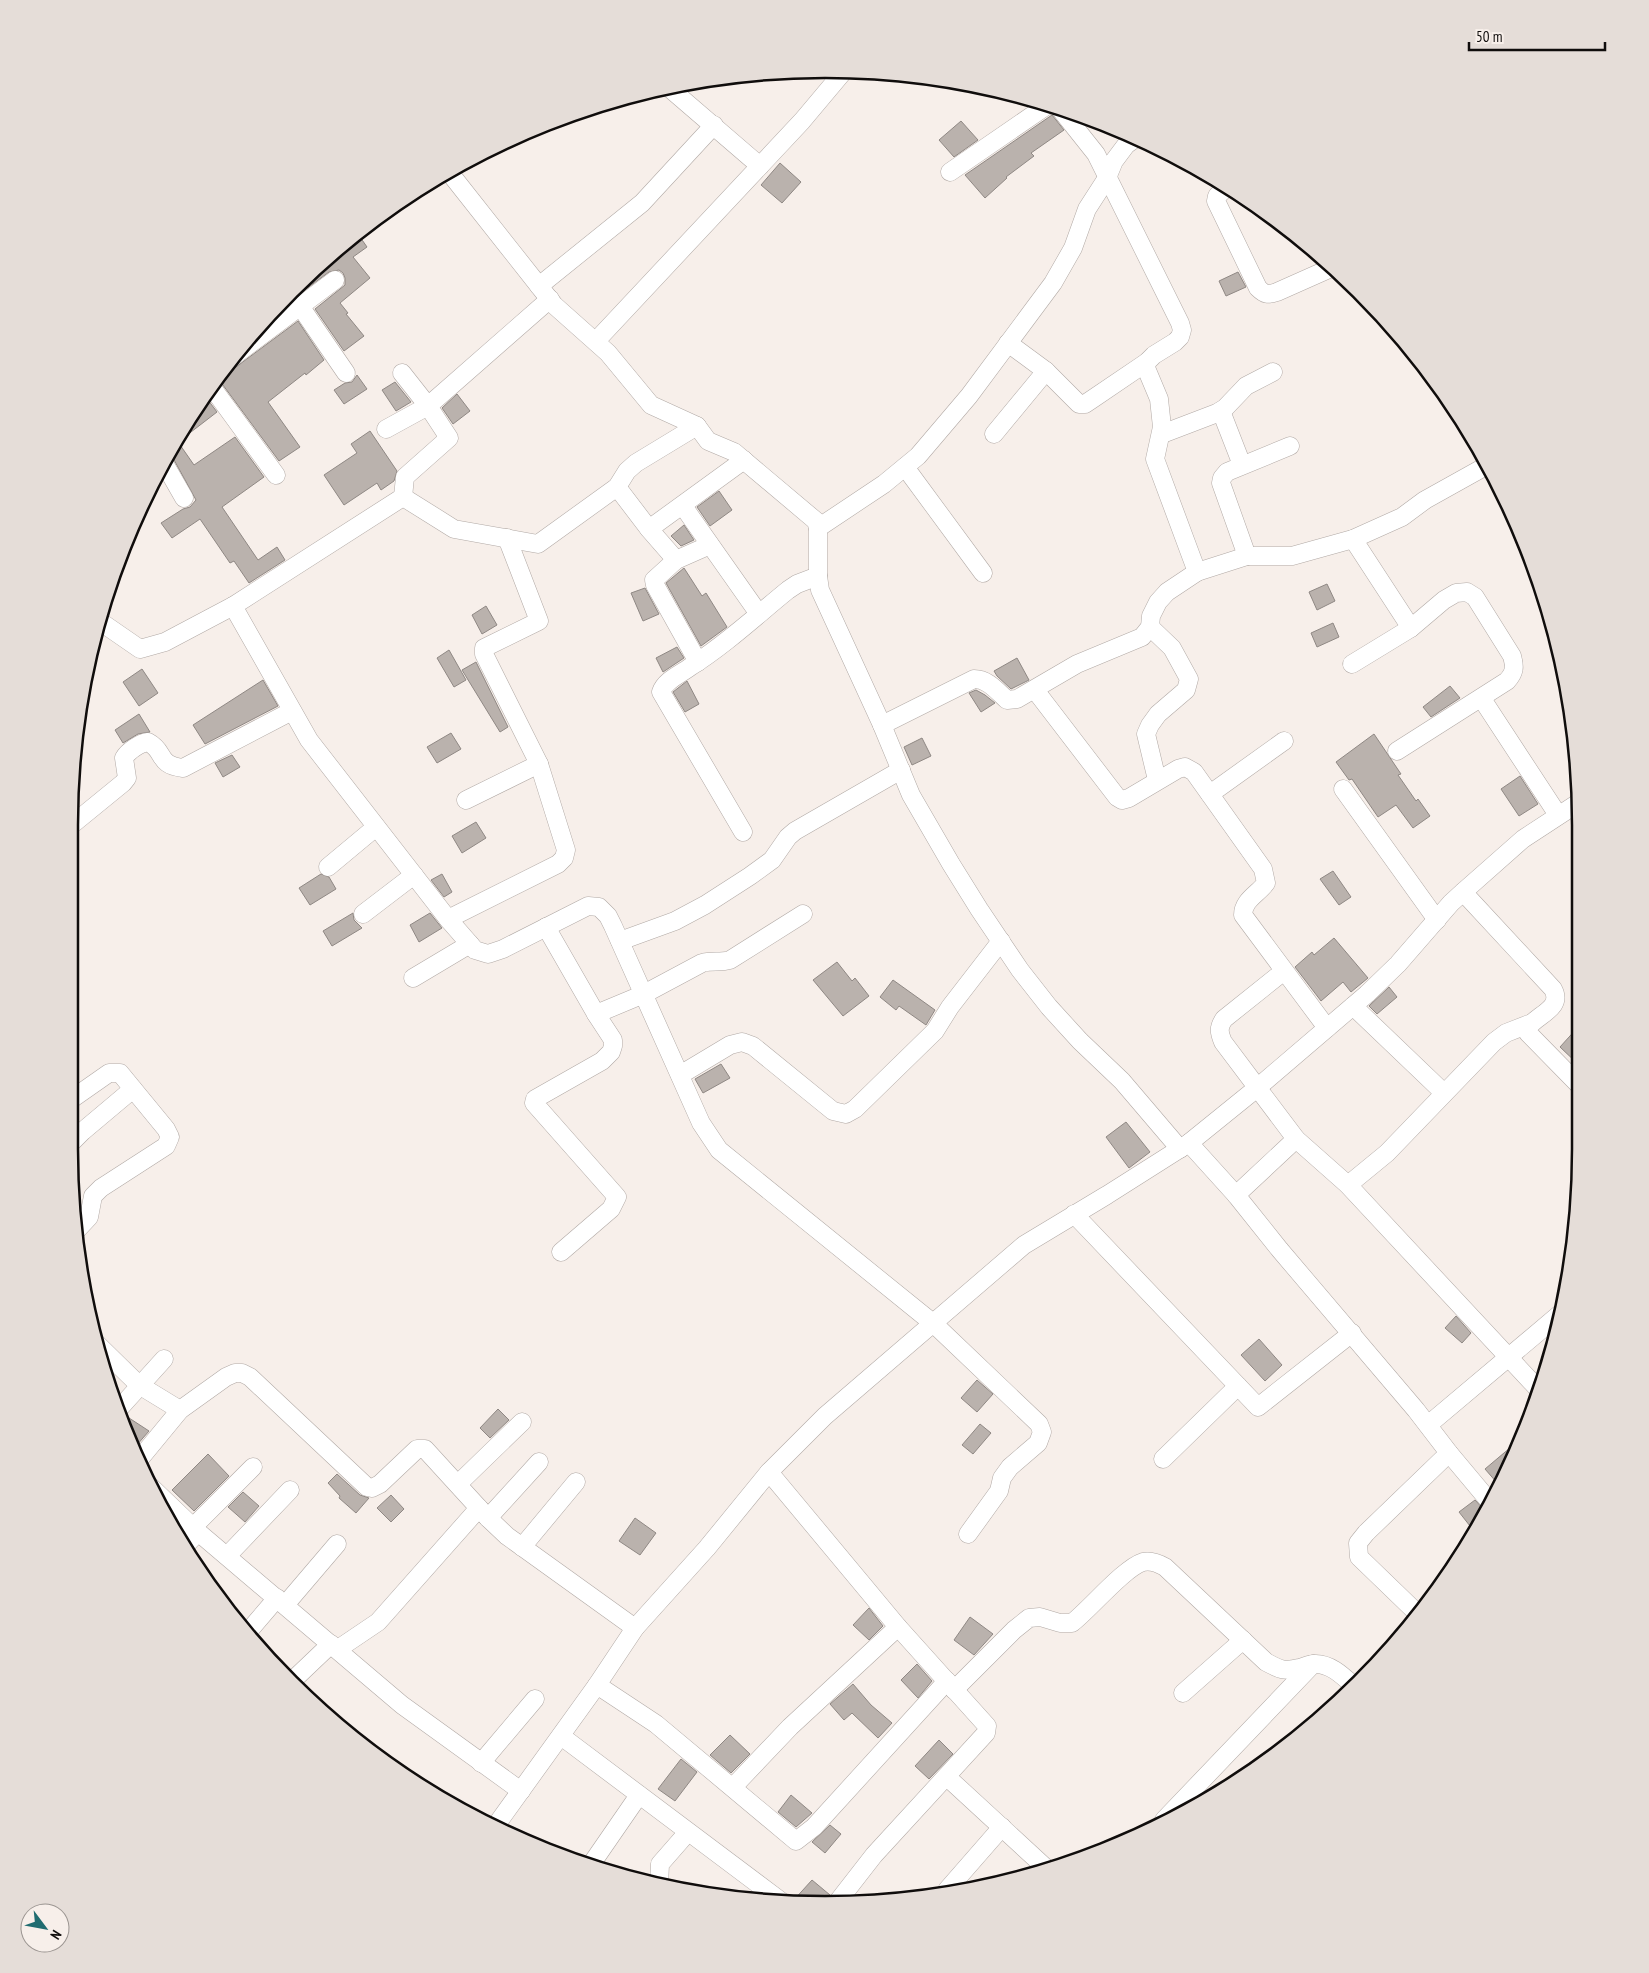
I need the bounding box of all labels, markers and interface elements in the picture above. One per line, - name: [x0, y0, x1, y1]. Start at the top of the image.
- scale bar: [1469, 20, 1605, 52]
- text: 50 m: [1476, 27, 1502, 46]
- north arrow: [20, 1903, 70, 1953]
- text: N: [46, 1927, 66, 1943]

